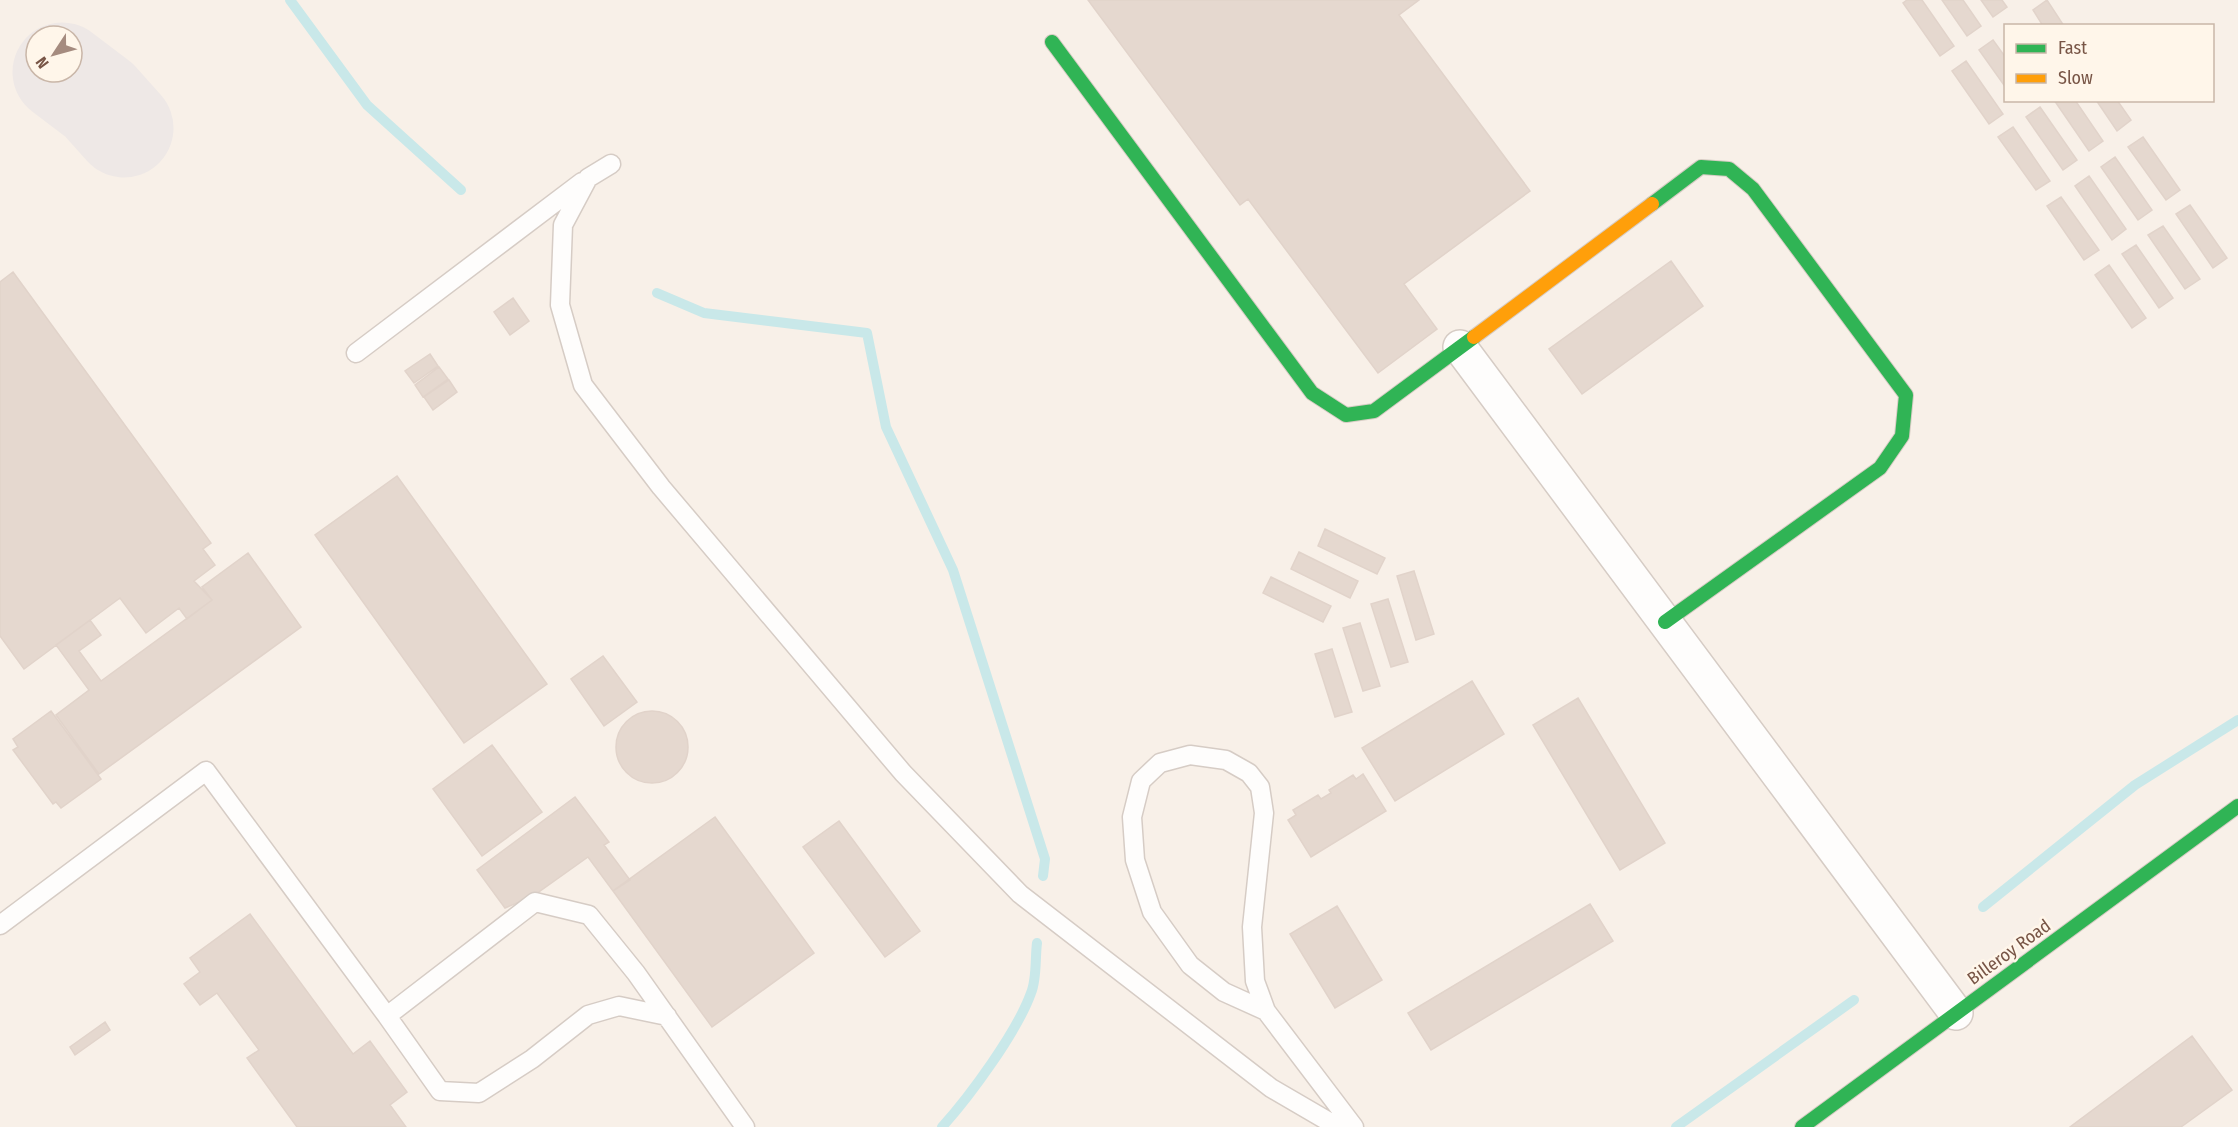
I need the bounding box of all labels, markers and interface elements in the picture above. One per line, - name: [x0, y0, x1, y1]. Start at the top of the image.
- north arrow: [24, 24, 84, 84]
- legend: [2004, 24, 2214, 102]
- text: Fast: [2058, 37, 2087, 59]
- text: N: [32, 53, 53, 72]
- text: Slow: [2058, 67, 2093, 89]
- street label: Billeroy Road: [1963, 914, 2055, 990]

